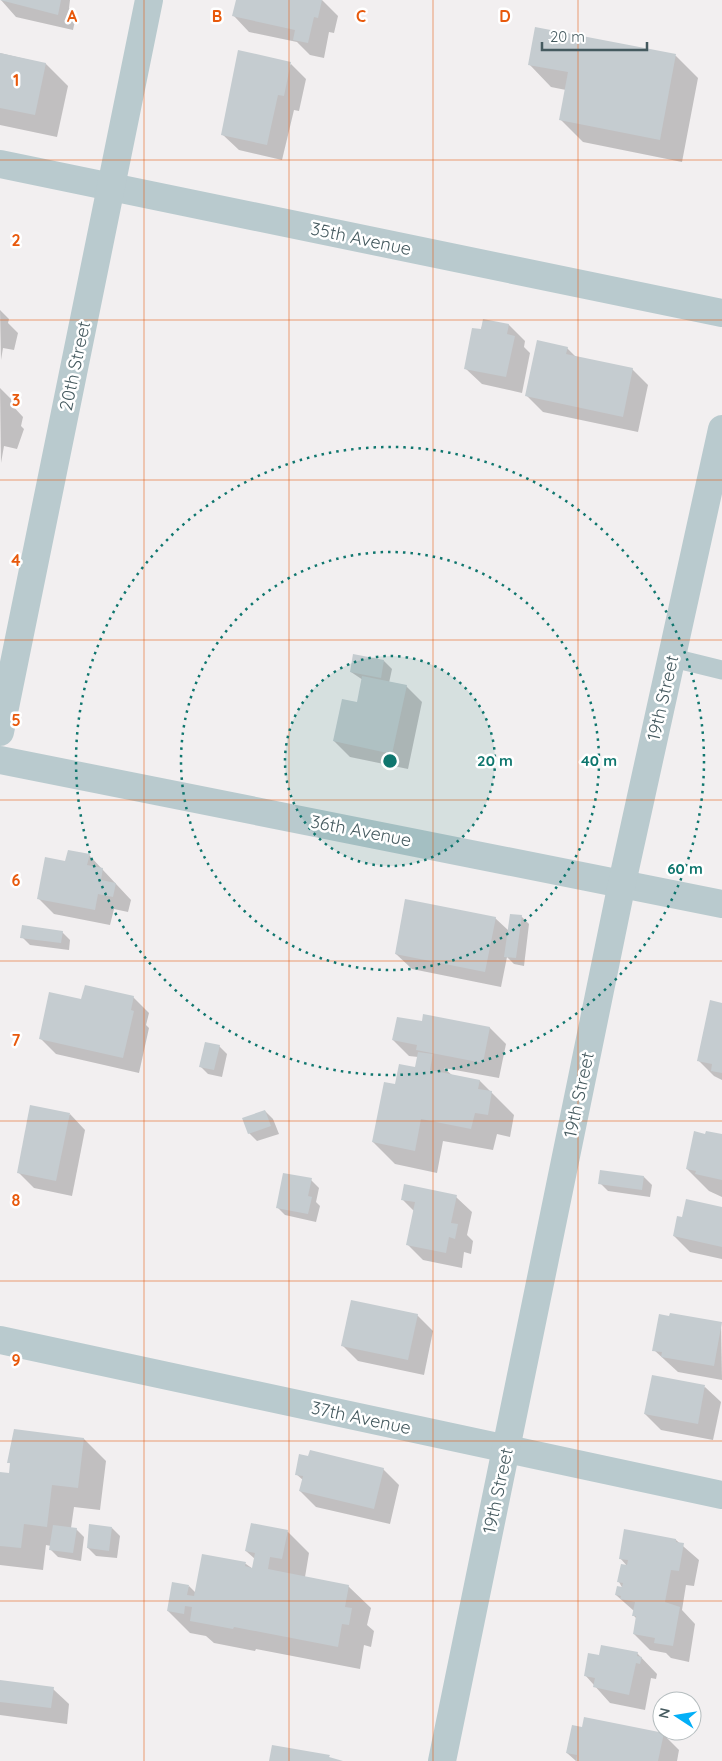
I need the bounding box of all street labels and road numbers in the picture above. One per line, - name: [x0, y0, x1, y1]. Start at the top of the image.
- street label: 35th Avenue: [309, 217, 413, 260]
- street label: 20th Street: [54, 319, 95, 413]
- street label: 19th Street: [642, 653, 684, 743]
- street label: 36th Avenue: [309, 809, 413, 852]
- street label: 19th Street: [558, 1050, 599, 1140]
- street label: 37th Avenue: [309, 1396, 413, 1439]
- street label: 19th Street: [477, 1446, 518, 1536]

